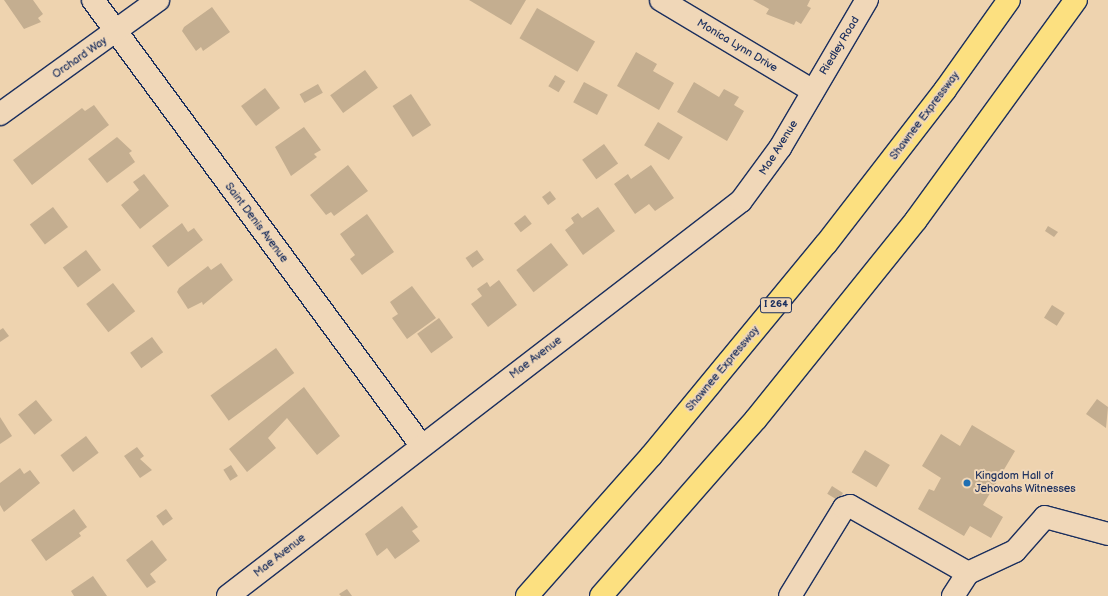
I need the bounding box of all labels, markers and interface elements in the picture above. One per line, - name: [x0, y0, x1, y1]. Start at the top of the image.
- street label: Riedley Road: [817, 14, 863, 78]
- street label: Monica Lynn Drive: [694, 17, 780, 75]
- street label: Orchard Way: [50, 34, 110, 82]
- street label: Shawnee Expressway: [888, 69, 962, 163]
- street label: Mae Avenue: [757, 118, 801, 178]
- street label: Saint Denis Avenue: [222, 180, 290, 266]
- road number: I 264: [759, 297, 793, 313]
- street label: Shawnee Expressway: [684, 324, 762, 414]
- street label: Mae Avenue: [507, 334, 565, 382]
- place label: Kingdom Hall of Jehovahs Witnesses: [975, 470, 1076, 496]
- marker: Kingdom Hall of Jehovahs Witnesses: [962, 478, 972, 488]
- street label: Mae Avenue: [251, 532, 309, 580]

